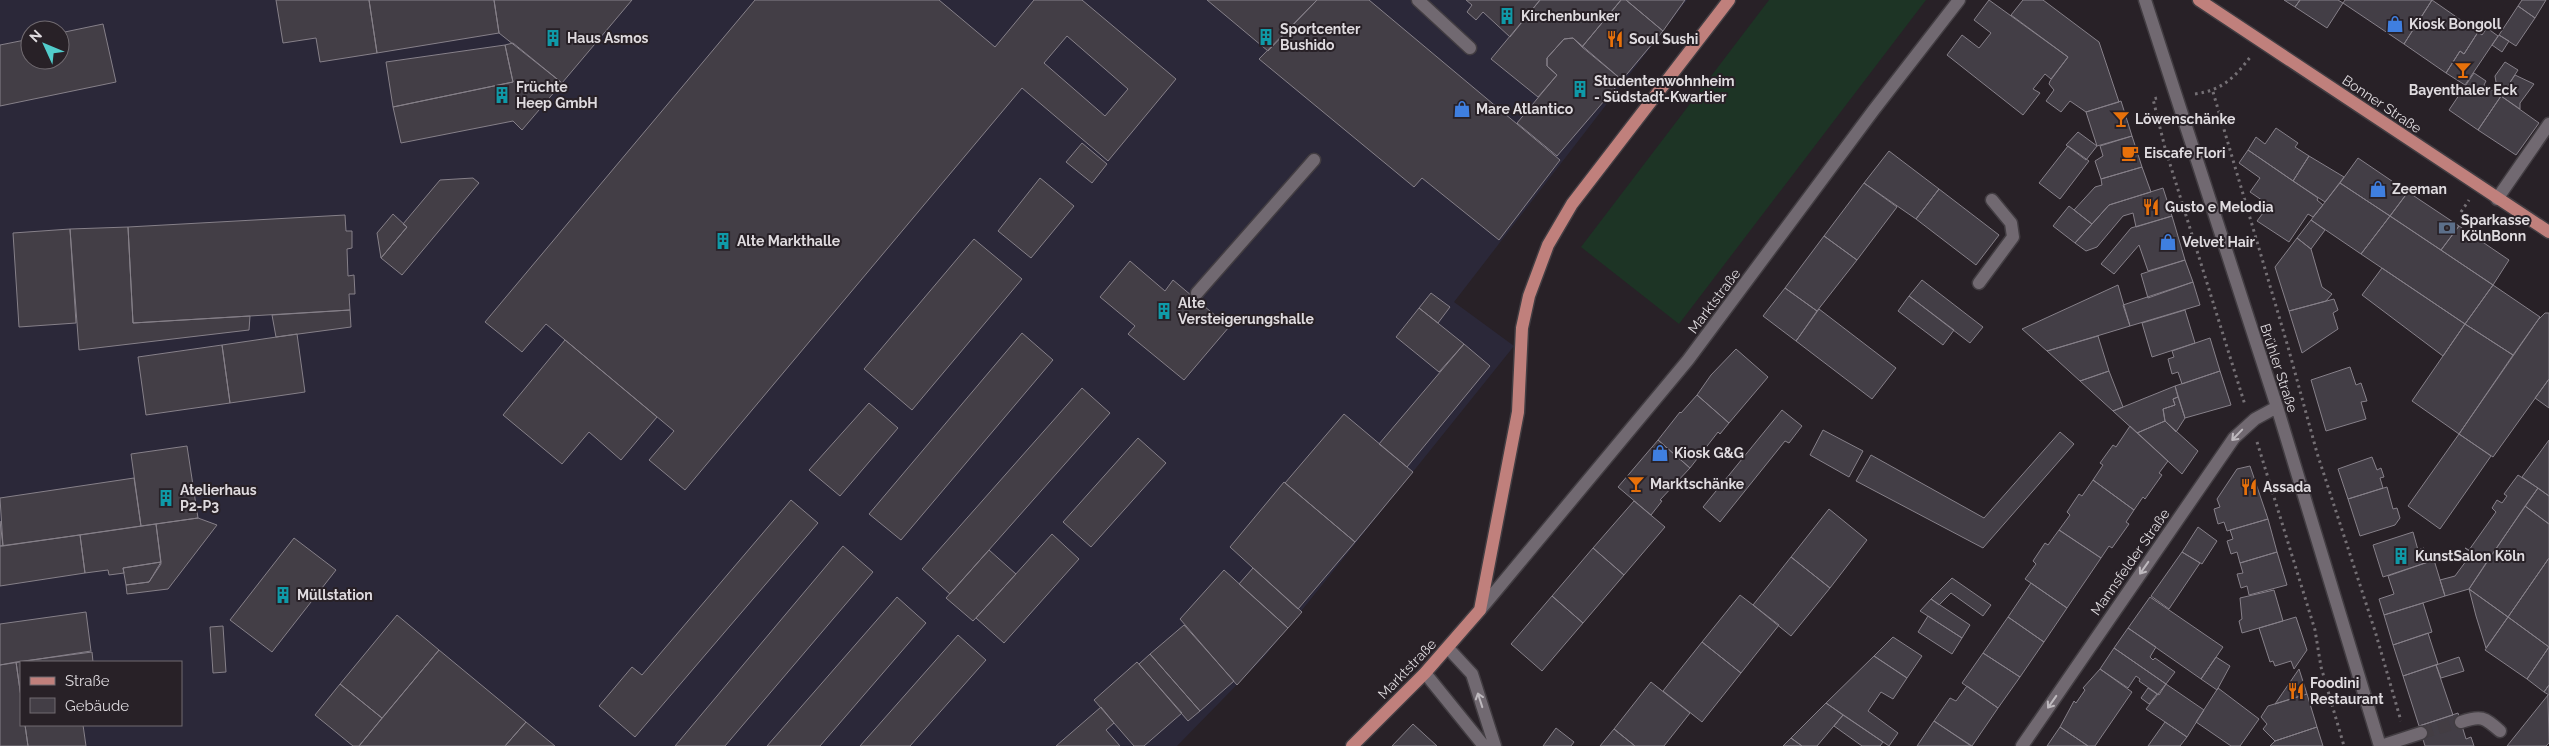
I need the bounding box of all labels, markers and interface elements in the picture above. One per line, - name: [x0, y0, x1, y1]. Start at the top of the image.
- building icon: Kirchenbunker: [1497, 6, 1517, 26]
- place label: Kirchenbunker: [1521, 8, 1620, 24]
- shop icon: Kiosk Bongoll: [2385, 14, 2405, 34]
- place label: Kiosk Bongoll: [2409, 16, 2502, 32]
- north arrow: [20, 20, 70, 70]
- place label: Sportcenter Bushido: [1280, 21, 1361, 53]
- text: N: [26, 27, 45, 45]
- building icon: Sportcenter Bushido: [1256, 27, 1276, 47]
- building icon: Haus Asmos: [543, 28, 563, 48]
- restaurant icon: Soul Sushi: [1605, 29, 1625, 49]
- place label: Haus Asmos: [567, 30, 649, 46]
- place label: Soul Sushi: [1629, 31, 1698, 47]
- bar icon: Bayenthaler Eck: [2453, 60, 2473, 80]
- street label: Bonner Straße: [2339, 72, 2425, 136]
- place label: Studentenwohnheim - Südstadt-Kwartier: [1594, 73, 1735, 105]
- place label: Früchte Heep GmbH: [516, 79, 598, 111]
- building icon: Studentenwohnheim - Südstadt-Kwartier: [1570, 79, 1590, 99]
- place label: Bayenthaler Eck: [2409, 82, 2518, 98]
- building icon: Früchte Heep GmbH: [492, 85, 512, 105]
- shop icon: Mare Atlantico: [1452, 99, 1472, 119]
- place label: Mare Atlantico: [1476, 101, 1574, 117]
- bar icon: Löwenschänke: [2111, 109, 2131, 129]
- place label: Löwenschänke: [2135, 111, 2236, 127]
- cafe icon: Eiscafe Flori: [2120, 143, 2140, 163]
- place label: Eiscafe Flori: [2144, 145, 2226, 161]
- shop icon: Zeeman: [2368, 179, 2388, 199]
- place label: Zeeman: [2392, 181, 2447, 197]
- restaurant icon: Gusto e Melodia: [2141, 197, 2161, 217]
- place label: Gusto e Melodia: [2165, 199, 2273, 215]
- place label: Sparkasse KölnBonn: [2461, 212, 2530, 244]
- bank icon: Sparkasse KölnBonn: [2437, 218, 2457, 238]
- building icon: Alte Markthalle: [713, 231, 733, 251]
- shop icon: Velvet Hair: [2158, 232, 2178, 252]
- place label: Alte Markthalle: [737, 233, 841, 249]
- place label: Velvet Hair: [2182, 234, 2255, 250]
- street label: Marktstraße: [1685, 266, 1743, 336]
- place label: Alte Versteigerungshalle: [1178, 295, 1314, 327]
- building icon: Alte Versteigerungshalle: [1154, 301, 1174, 321]
- street label: Brühler Straße: [2257, 322, 2301, 414]
- one-way arrow: [2231, 429, 2243, 442]
- shop icon: Kiosk G&G: [1650, 443, 1670, 463]
- place label: Kiosk G&G: [1674, 445, 1744, 461]
- bar icon: Marktschänke: [1626, 474, 1646, 494]
- place label: Marktschänke: [1650, 476, 1745, 492]
- restaurant icon: Assada: [2239, 477, 2259, 497]
- place label: Assada: [2263, 479, 2311, 495]
- place label: Atelierhaus P2-P3: [180, 482, 257, 514]
- building icon: Atelierhaus P2-P3: [156, 488, 176, 508]
- street label: Mannsfelder Straße: [2087, 506, 2173, 618]
- building icon: KunstSalon Köln: [2391, 546, 2411, 566]
- place label: KunstSalon Köln: [2415, 548, 2525, 564]
- one-way arrow: [2139, 561, 2149, 575]
- building icon: Müllstation: [273, 585, 293, 605]
- place label: Müllstation: [297, 587, 373, 603]
- street label: Marktstraße: [1375, 636, 1439, 702]
- legend: [20, 661, 182, 726]
- text: Straße: [65, 672, 110, 690]
- place label: Foodini Restaurant: [2310, 675, 2384, 707]
- restaurant icon: Foodini Restaurant: [2286, 681, 2306, 701]
- one-way arrow: [1475, 692, 1485, 708]
- one-way arrow: [2047, 695, 2057, 709]
- text: Gebäude: [65, 697, 129, 715]

